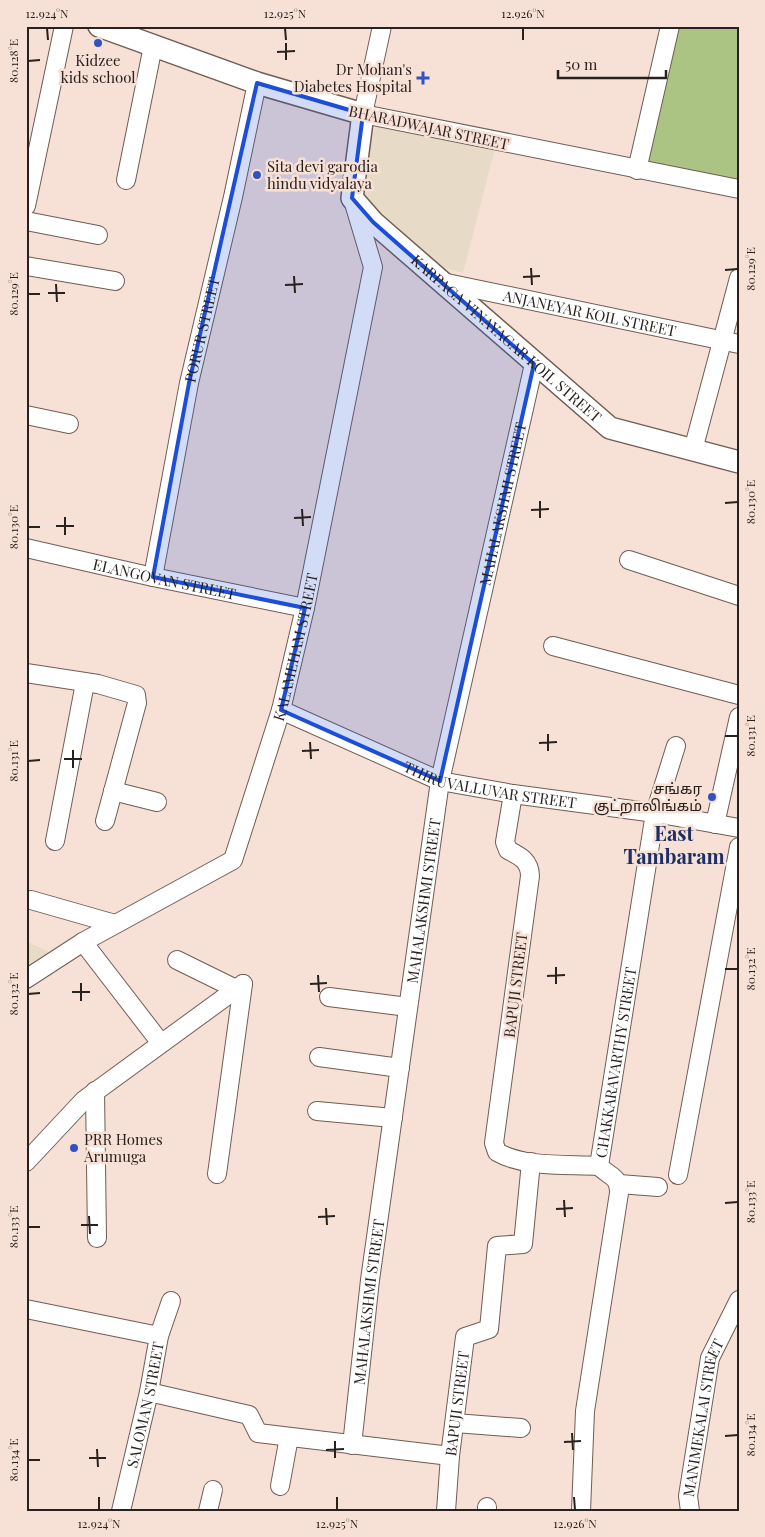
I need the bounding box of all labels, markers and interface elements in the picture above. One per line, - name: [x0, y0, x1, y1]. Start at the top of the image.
- text: 12.924°N: [25, 5, 69, 21]
- text: 12.925°N: [264, 5, 307, 21]
- text: 12.926°N: [501, 5, 545, 21]
- marker: Kidzee kids school: [92, 37, 104, 49]
- text: 80.128°E: [5, 39, 21, 83]
- scale bar: [558, 48, 665, 80]
- place label: Kidzee kids school: [60, 50, 136, 87]
- text: 50 m: [565, 54, 598, 74]
- place label: Dr Mohan's Diabetes Hospital: [294, 59, 412, 96]
- marker: Dr Mohan's Diabetes Hospital: [416, 71, 430, 85]
- street label: BHARADWAJAR STREET: [347, 100, 511, 154]
- place label: Sita devi garodia hindu vidyalaya: [267, 156, 378, 193]
- marker: Sita devi garodia hindu vidyalaya: [251, 169, 263, 181]
- text: 80.129°E: [742, 247, 758, 291]
- street label: KARPAGA VINAYAGAR KOIL STREET: [407, 250, 606, 426]
- text: 80.129°E: [5, 272, 21, 316]
- street label: PORUR STREET: [179, 275, 224, 384]
- street label: ANJANEYAR KOIL STREET: [500, 285, 678, 341]
- street label: MAHALAKSHMI STREET: [474, 420, 531, 587]
- text: 80.130°E: [742, 480, 758, 524]
- text: 80.130°E: [5, 505, 21, 549]
- street label: ELANGOVAN STREET: [91, 554, 238, 604]
- street label: KALAMEHAM STREET: [268, 571, 322, 724]
- text: 80.131°E: [742, 715, 758, 757]
- text: 80.131°E: [5, 740, 21, 782]
- street label: THIRUVALLUVAR STREET: [401, 756, 578, 812]
- place label: சங்கர குட்றாலிங்கம்: [594, 778, 702, 816]
- marker: சங்கர குட்றாலிங்கம்: [706, 791, 718, 803]
- street label: MAHALAKSHMI STREET: [402, 817, 445, 985]
- district label: East Tambaram: [623, 819, 725, 869]
- street label: BAPUJI STREET: [499, 931, 531, 1039]
- text: 80.132°E: [742, 948, 758, 990]
- street label: CHAKKARAVARTHY STREET: [590, 966, 640, 1159]
- text: 80.132°E: [5, 973, 21, 1015]
- place label: PRR Homes Arumuga: [83, 1129, 163, 1166]
- marker: PRR Homes Arumuga: [68, 1142, 80, 1154]
- text: 80.133°E: [742, 1181, 758, 1223]
- text: 80.133°E: [5, 1206, 21, 1248]
- street label: MAHALAKSHMI STREET: [349, 1218, 388, 1386]
- street label: MANIMEKALAI STREET: [678, 1335, 728, 1498]
- street label: SALOMAN STREET: [122, 1340, 168, 1470]
- street label: BAPUJI STREET: [440, 1350, 473, 1457]
- text: 80.134°E: [742, 1413, 758, 1457]
- text: 80.134°E: [5, 1438, 21, 1482]
- text: 12.924°N: [77, 1515, 121, 1531]
- text: 12.925°N: [316, 1515, 359, 1531]
- text: 12.926°N: [553, 1515, 597, 1531]

